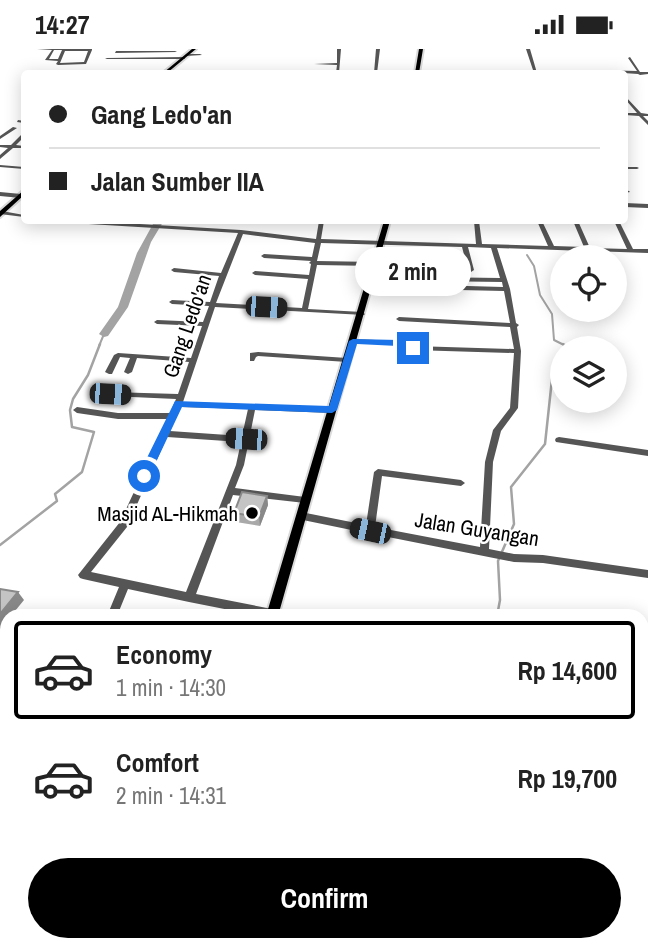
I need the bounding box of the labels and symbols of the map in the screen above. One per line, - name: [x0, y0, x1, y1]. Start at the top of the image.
- callout: 2 min: [355, 247, 471, 295]
- street label: Gang Ledo'an: [156, 270, 218, 382]
- car: [245, 295, 288, 319]
- route end: [397, 332, 429, 364]
- car: [89, 382, 132, 406]
- car: [225, 427, 268, 451]
- route start: [128, 460, 160, 492]
- place label: Masjid AL-Hikmah: [97, 499, 238, 528]
- marker: Masjid AL-Hikmah: [244, 505, 260, 521]
- street label: Jalan Guyangan: [413, 505, 541, 553]
- car: [348, 516, 393, 546]

